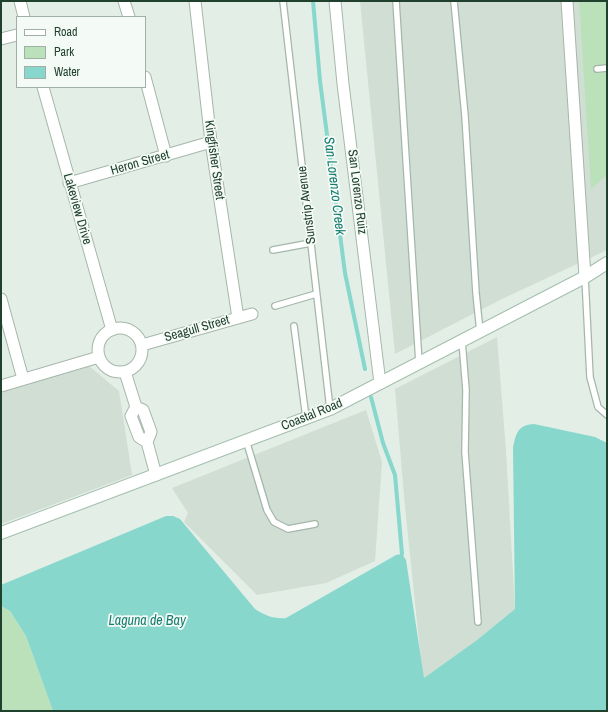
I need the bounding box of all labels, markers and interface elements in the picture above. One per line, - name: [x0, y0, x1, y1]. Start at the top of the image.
- legend: [16, 16, 146, 88]
- text: Road: [54, 24, 78, 40]
- text: Park: [54, 44, 74, 60]
- text: Water: [54, 64, 80, 80]
- street label: Kingfisher Street: [201, 119, 227, 201]
- water label: San Lorenzo Creek: [320, 136, 348, 236]
- street label: Heron Street: [109, 147, 171, 179]
- street label: San Lorenzo Ruiz: [344, 149, 370, 235]
- street label: Sunstrip Avenue: [294, 165, 320, 245]
- street label: Lakeview Drive: [59, 172, 95, 246]
- street label: Seagull Street: [163, 312, 231, 346]
- street label: Coastal Road: [279, 396, 345, 434]
- water label: Laguna de Bay: [108, 613, 186, 629]

